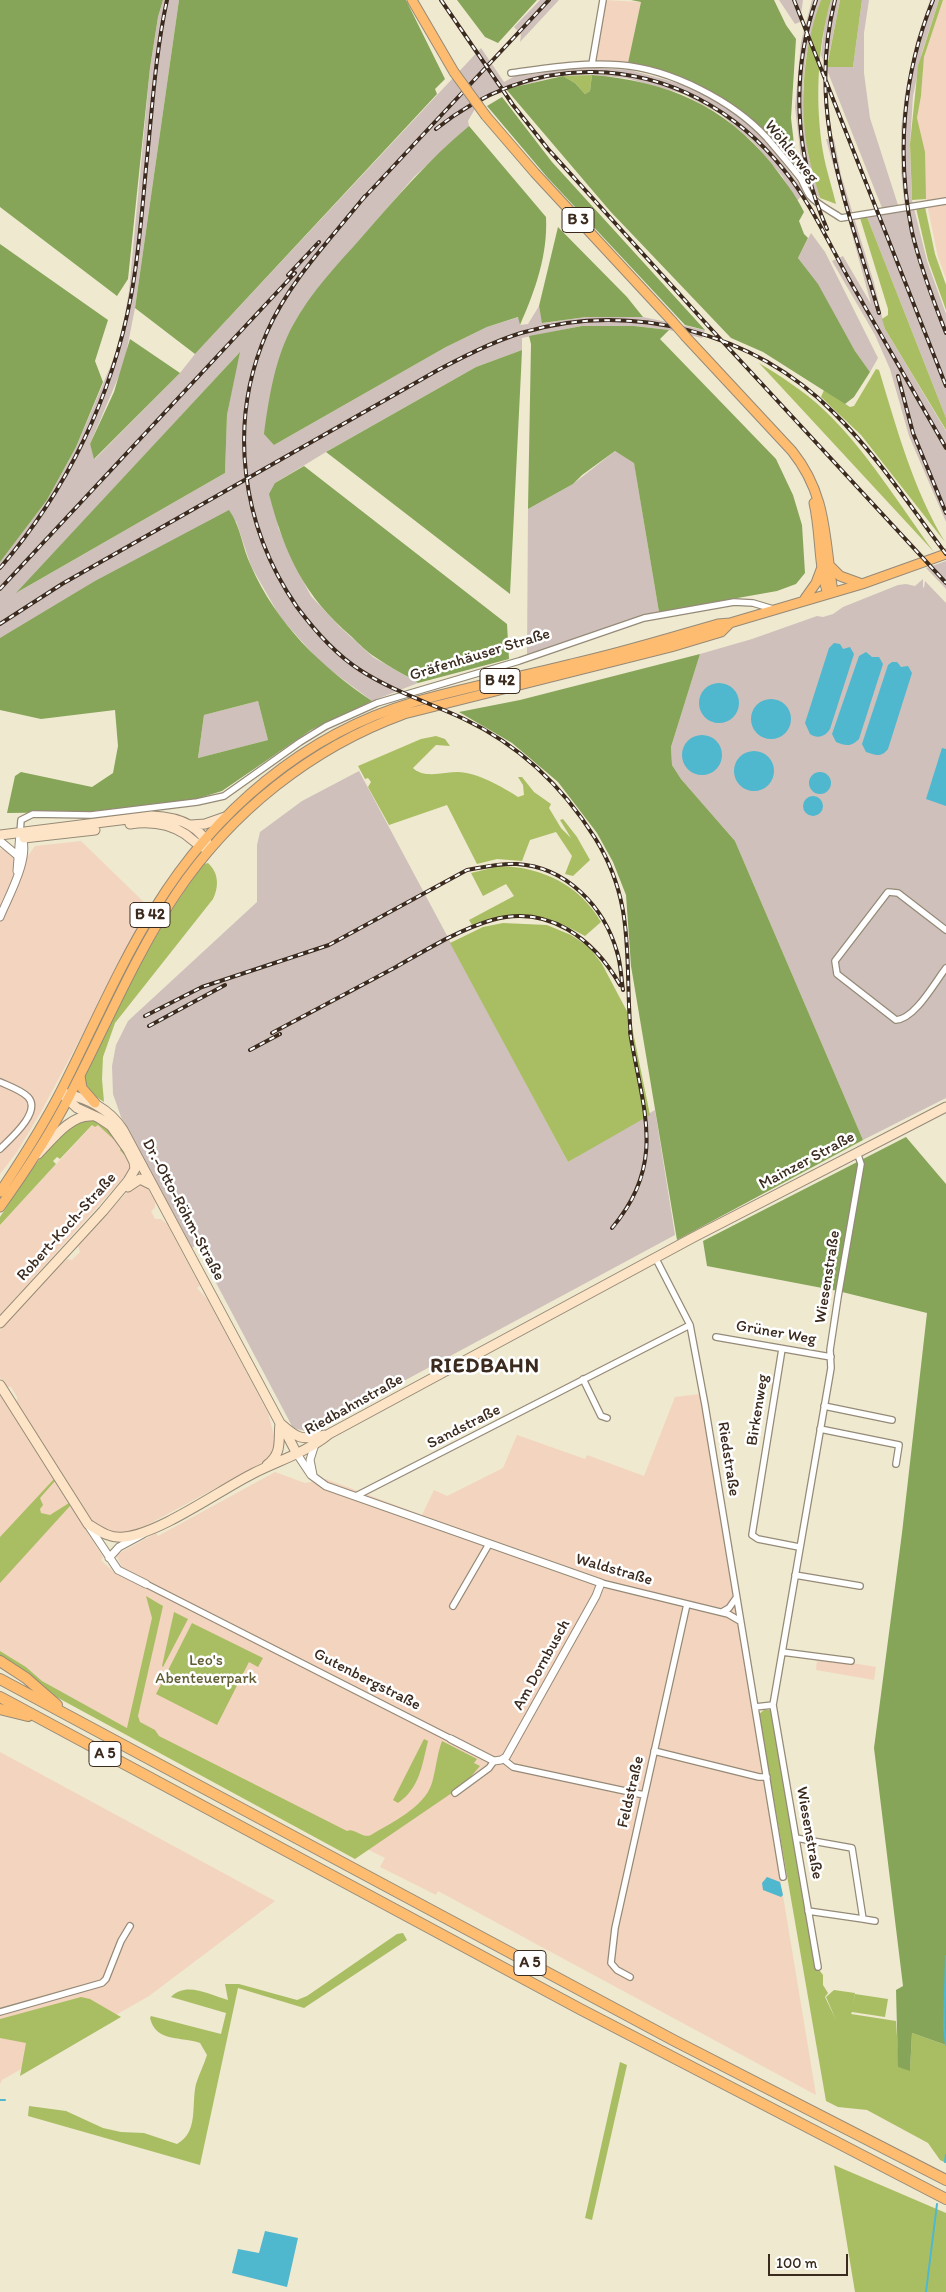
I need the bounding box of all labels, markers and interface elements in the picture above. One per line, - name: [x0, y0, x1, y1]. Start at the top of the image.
- street label: Wöhlerweg: [760, 117, 822, 187]
- road number: B 3: [562, 208, 594, 232]
- street label: Gräfenhäuser Straße: [408, 625, 552, 685]
- road number: B 42: [480, 668, 520, 694]
- road number: B 42: [130, 902, 170, 928]
- street label: Mainzer Straße: [756, 1128, 858, 1194]
- street label: Dr.-Otto-Röhm-Straße: [138, 1136, 228, 1284]
- street label: Robert-Koch-Straße: [13, 1169, 121, 1285]
- street label: Wiesenstraße: [811, 1229, 845, 1325]
- street label: Grüner Weg: [734, 1316, 818, 1350]
- district label: RIEDBAHN: [429, 1354, 541, 1380]
- street label: Riedbahnstraße: [301, 1370, 407, 1440]
- street label: Birkenweg: [743, 1373, 773, 1447]
- street label: Sandstraße: [424, 1400, 504, 1454]
- street label: Riedstraße: [713, 1420, 743, 1498]
- street label: Waldstraße: [573, 1550, 655, 1590]
- street label: Am Dornbusch: [509, 1616, 575, 1714]
- street label: Gutenbergstraße: [310, 1645, 424, 1715]
- park label: Leo's Abenteuerpark: [155, 1651, 257, 1689]
- road number: A 5: [89, 1742, 121, 1766]
- street label: Feldstraße: [613, 1754, 649, 1830]
- street label: Wiesenstraße: [791, 1785, 827, 1881]
- road number: A 5: [514, 1950, 546, 1976]
- scale bar: [771, 2244, 851, 2276]
- text: 100 m: [776, 2254, 817, 2272]

